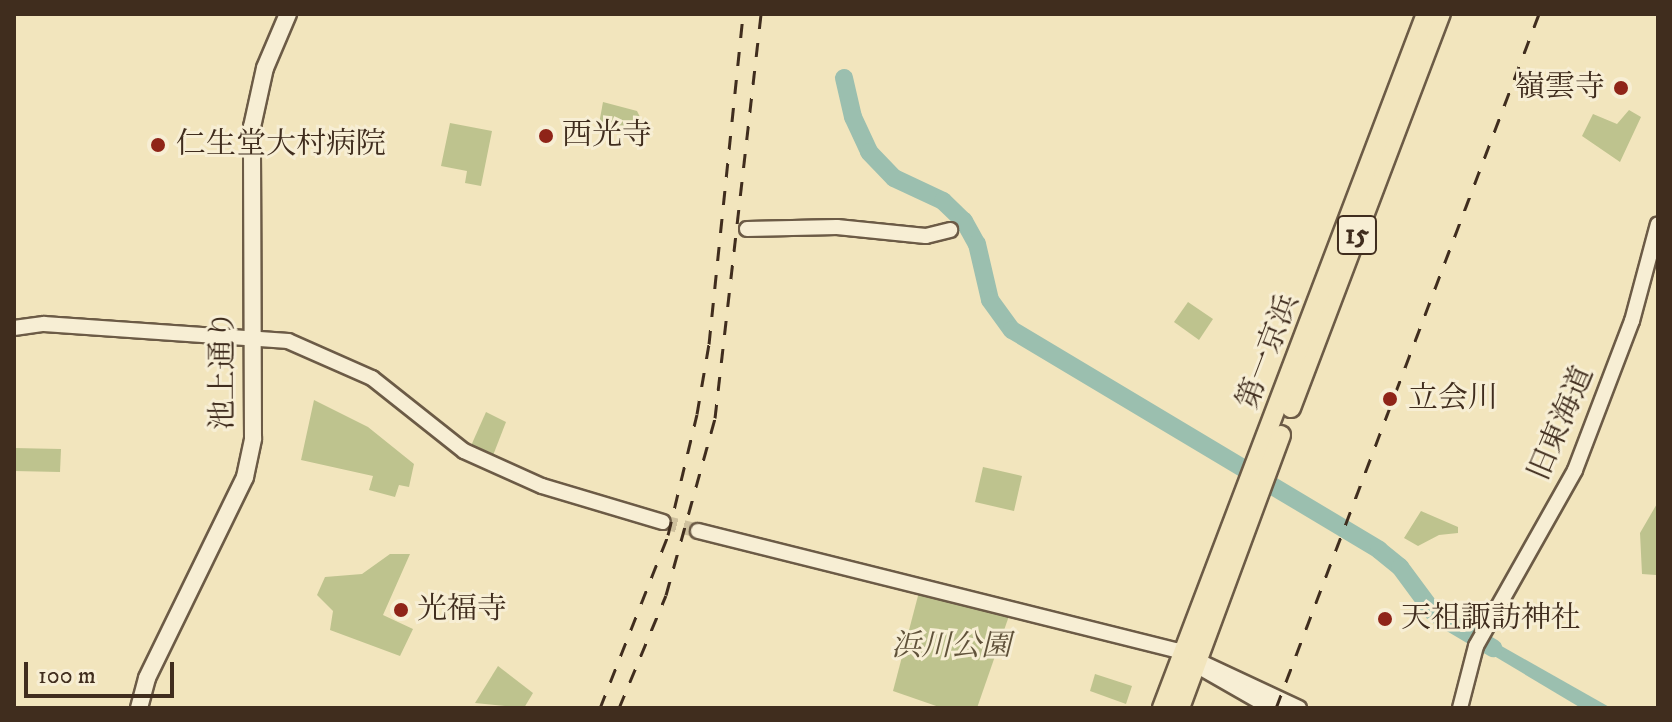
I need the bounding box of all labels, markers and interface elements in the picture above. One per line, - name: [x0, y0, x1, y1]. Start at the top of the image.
- place label: 嶺雲寺: [1515, 70, 1605, 106]
- marker: 嶺雲寺: [1612, 79, 1630, 97]
- place label: 西光寺: [562, 118, 652, 154]
- place label: 仁生堂大村病院: [176, 127, 386, 163]
- marker: 西光寺: [537, 127, 555, 145]
- marker: 仁生堂大村病院: [147, 134, 169, 156]
- road number: 15: [1335, 211, 1379, 259]
- street label: 第一京浜: [1231, 290, 1307, 414]
- street label: 池上通り: [206, 310, 242, 430]
- street label: 旧東海道: [1522, 362, 1602, 486]
- place label: 立会川: [1408, 381, 1498, 417]
- marker: 立会川: [1379, 388, 1401, 410]
- place label: 光福寺: [417, 592, 507, 628]
- marker: 光福寺: [392, 601, 410, 619]
- place label: 天祖諏訪神社: [1401, 601, 1581, 637]
- marker: 天祖諏訪神社: [1376, 610, 1394, 628]
- park label: 浜川公園: [891, 629, 1011, 665]
- scale bar: [28, 646, 178, 696]
- text: 100 m: [38, 661, 96, 691]

